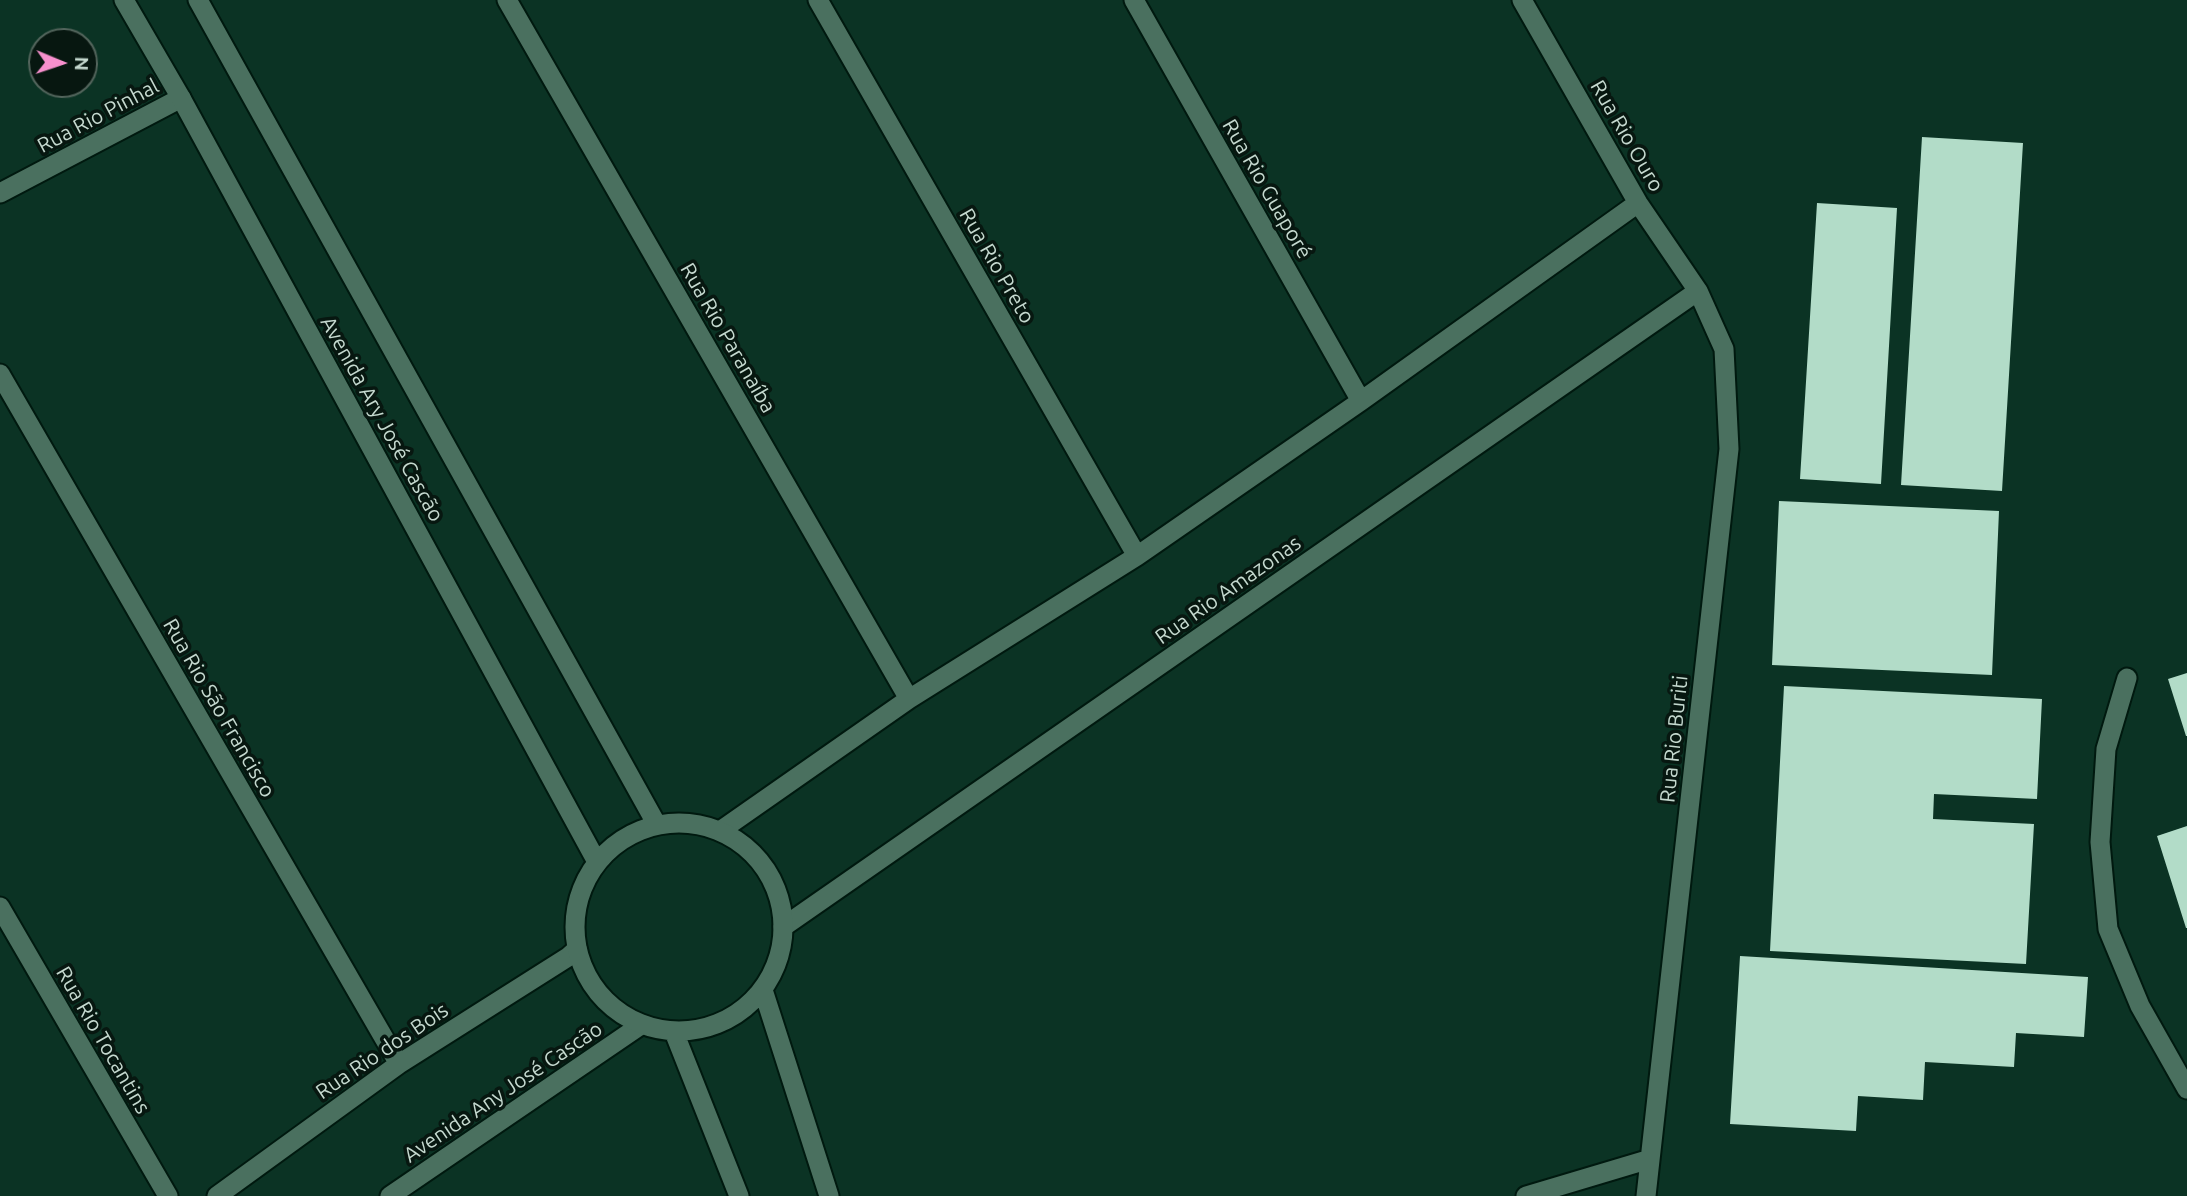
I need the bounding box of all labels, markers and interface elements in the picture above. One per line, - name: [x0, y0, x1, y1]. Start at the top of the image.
- north arrow: [28, 28, 98, 98]
- text: N: [71, 56, 93, 71]
- street label: Rua Rio Pinhal: [33, 73, 163, 159]
- street label: Rua Rio Ouro: [1585, 76, 1669, 196]
- street label: Rua Rio Guaporé: [1217, 115, 1317, 263]
- street label: Rua Rio Preto: [954, 204, 1040, 328]
- street label: Rua Rio Paranaíba: [675, 259, 781, 417]
- street label: Avenida Ary José Cascão: [315, 312, 449, 526]
- street label: Rua Rio Amazonas: [1150, 530, 1306, 650]
- street label: Rua Rio São Francisco: [158, 614, 280, 802]
- street label: Rua Rio Buriti: [1655, 674, 1693, 804]
- street label: Rua Rio Tocantins: [51, 962, 155, 1118]
- street label: Rua Rio dos Bois: [311, 997, 453, 1105]
- street label: Avenida Any José Cascão: [399, 1016, 607, 1168]

